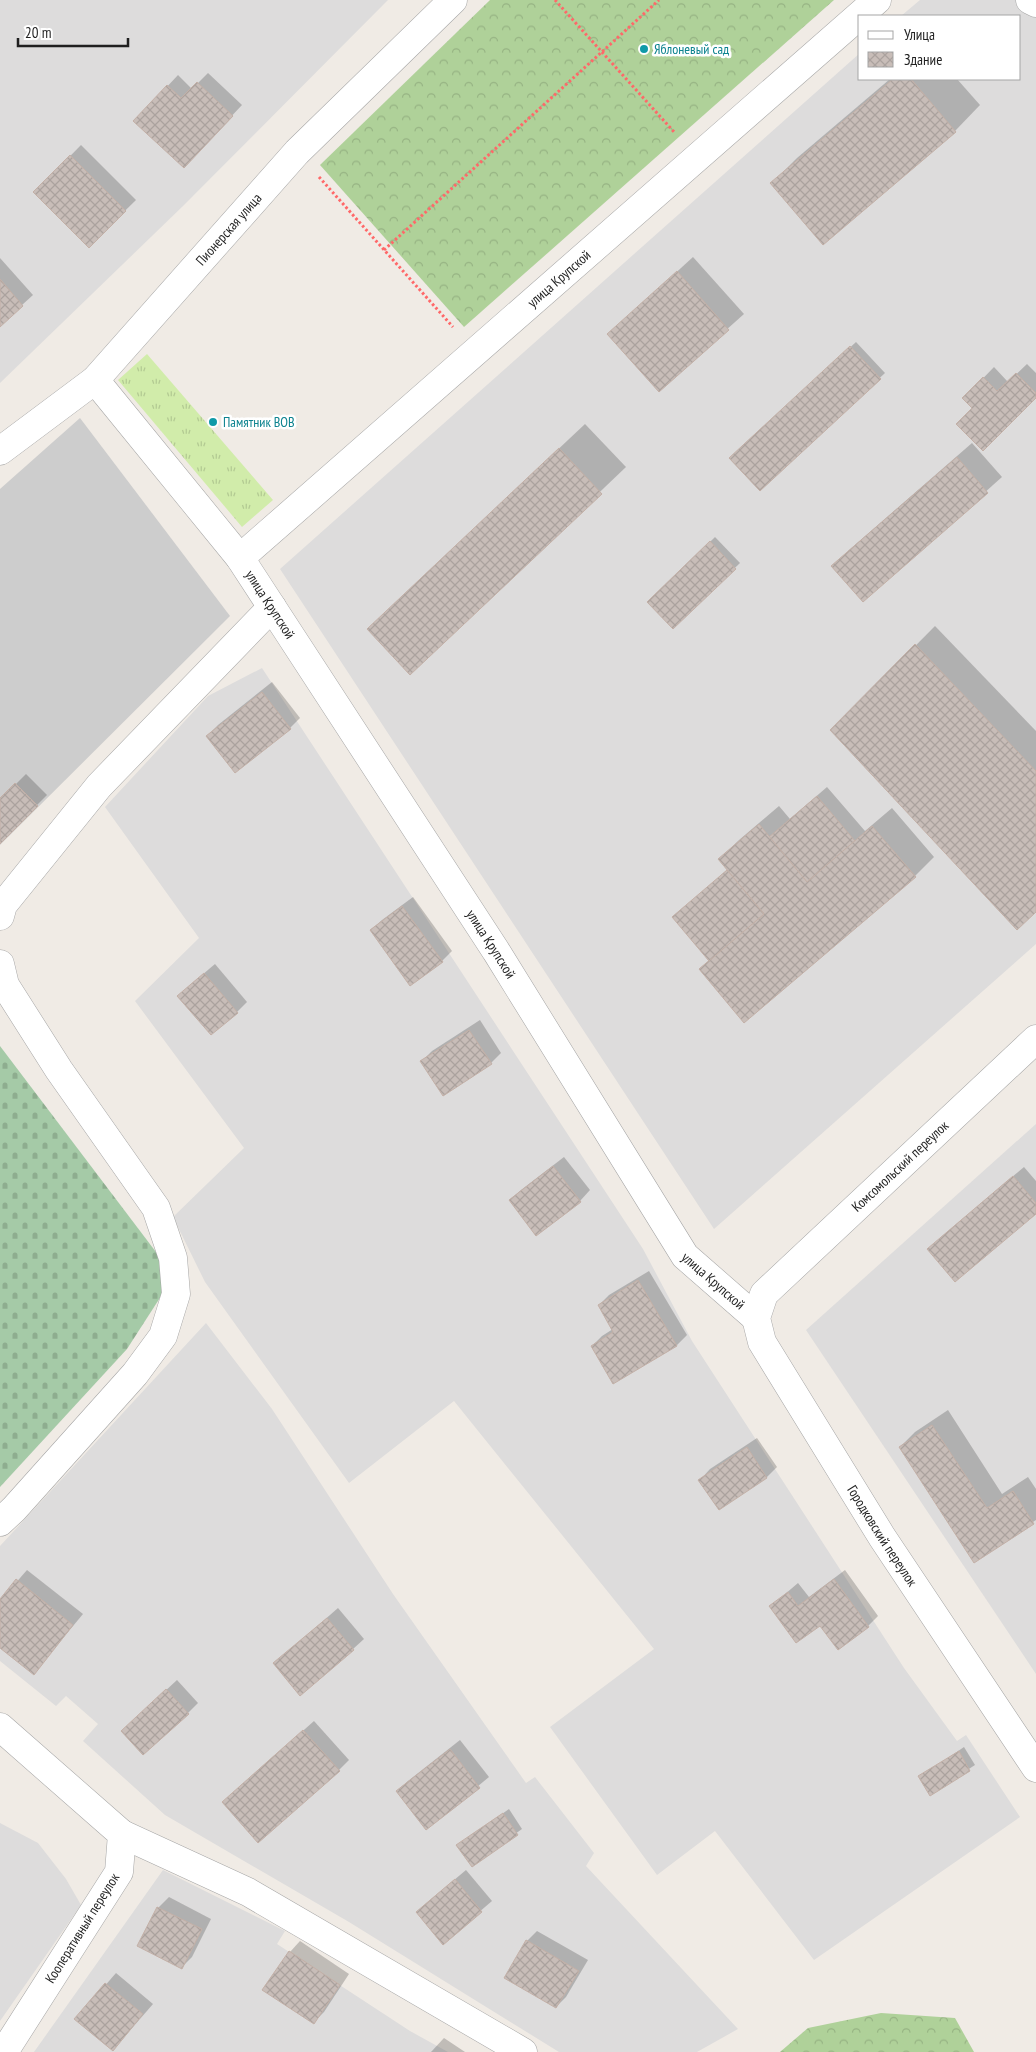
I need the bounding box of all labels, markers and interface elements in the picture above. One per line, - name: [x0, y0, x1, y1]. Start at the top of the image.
- scale bar: [18, 15, 128, 47]
- legend: [858, 15, 1021, 80]
- text: 20 m: [25, 23, 51, 42]
- text: Улица: [904, 25, 935, 44]
- place label: Яблоневый сад: [654, 40, 729, 58]
- marker: Яблоневый сад: [638, 43, 650, 55]
- text: Здание: [904, 50, 942, 69]
- street label: Пионерская улица: [192, 189, 265, 269]
- street label: улица Крупской: [524, 246, 594, 311]
- place label: Памятник ВОВ: [223, 413, 295, 431]
- marker: Памятник ВОВ: [207, 416, 219, 428]
- street label: улица Крупской: [241, 567, 299, 642]
- street label: улица Крупской: [462, 906, 520, 982]
- street label: Комсомольский переулок: [848, 1116, 953, 1216]
- street label: улица Крупской: [678, 1248, 749, 1313]
- street label: Городковский переулок: [843, 1482, 922, 1590]
- street label: Кооперативный переулок: [41, 1869, 123, 1986]

